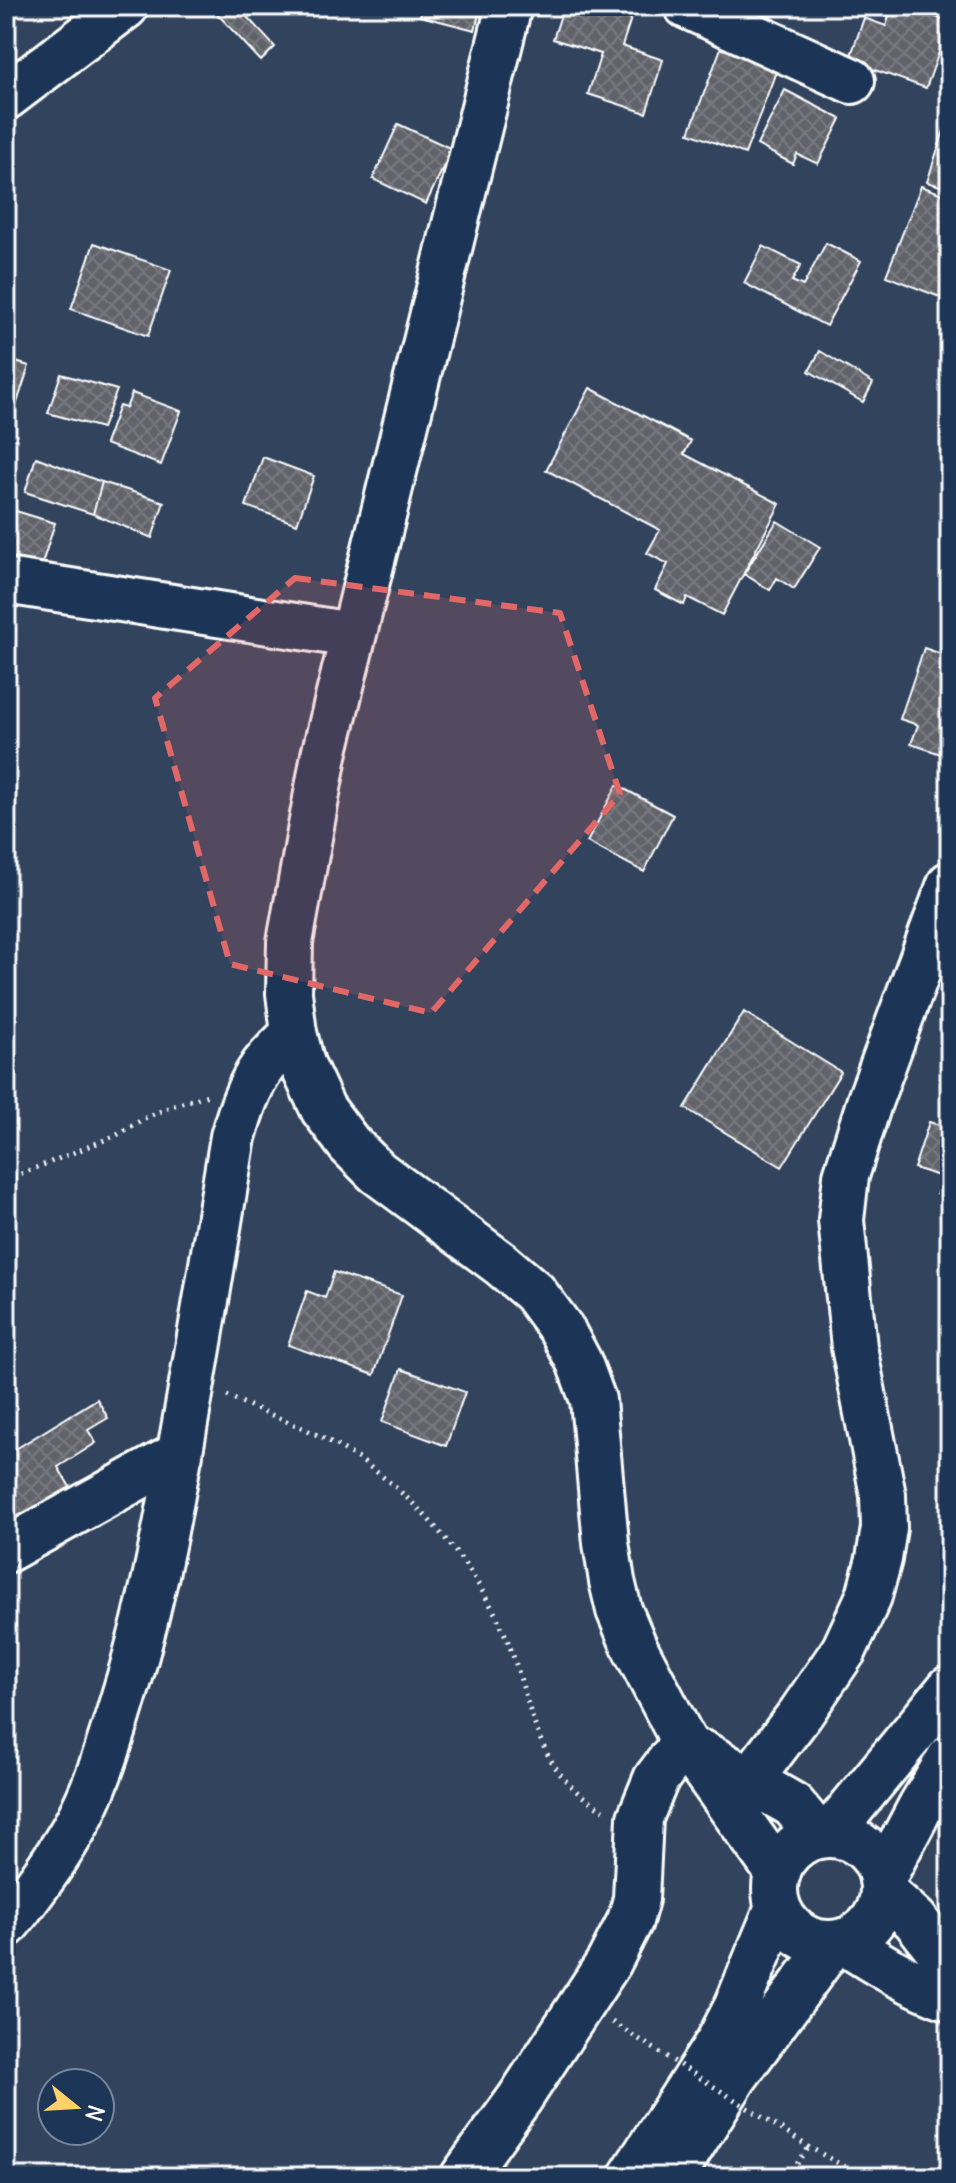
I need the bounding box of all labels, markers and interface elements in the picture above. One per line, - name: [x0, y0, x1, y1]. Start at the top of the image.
- north arrow: [36, 2067, 116, 2147]
- text: N: [79, 2102, 111, 2125]

